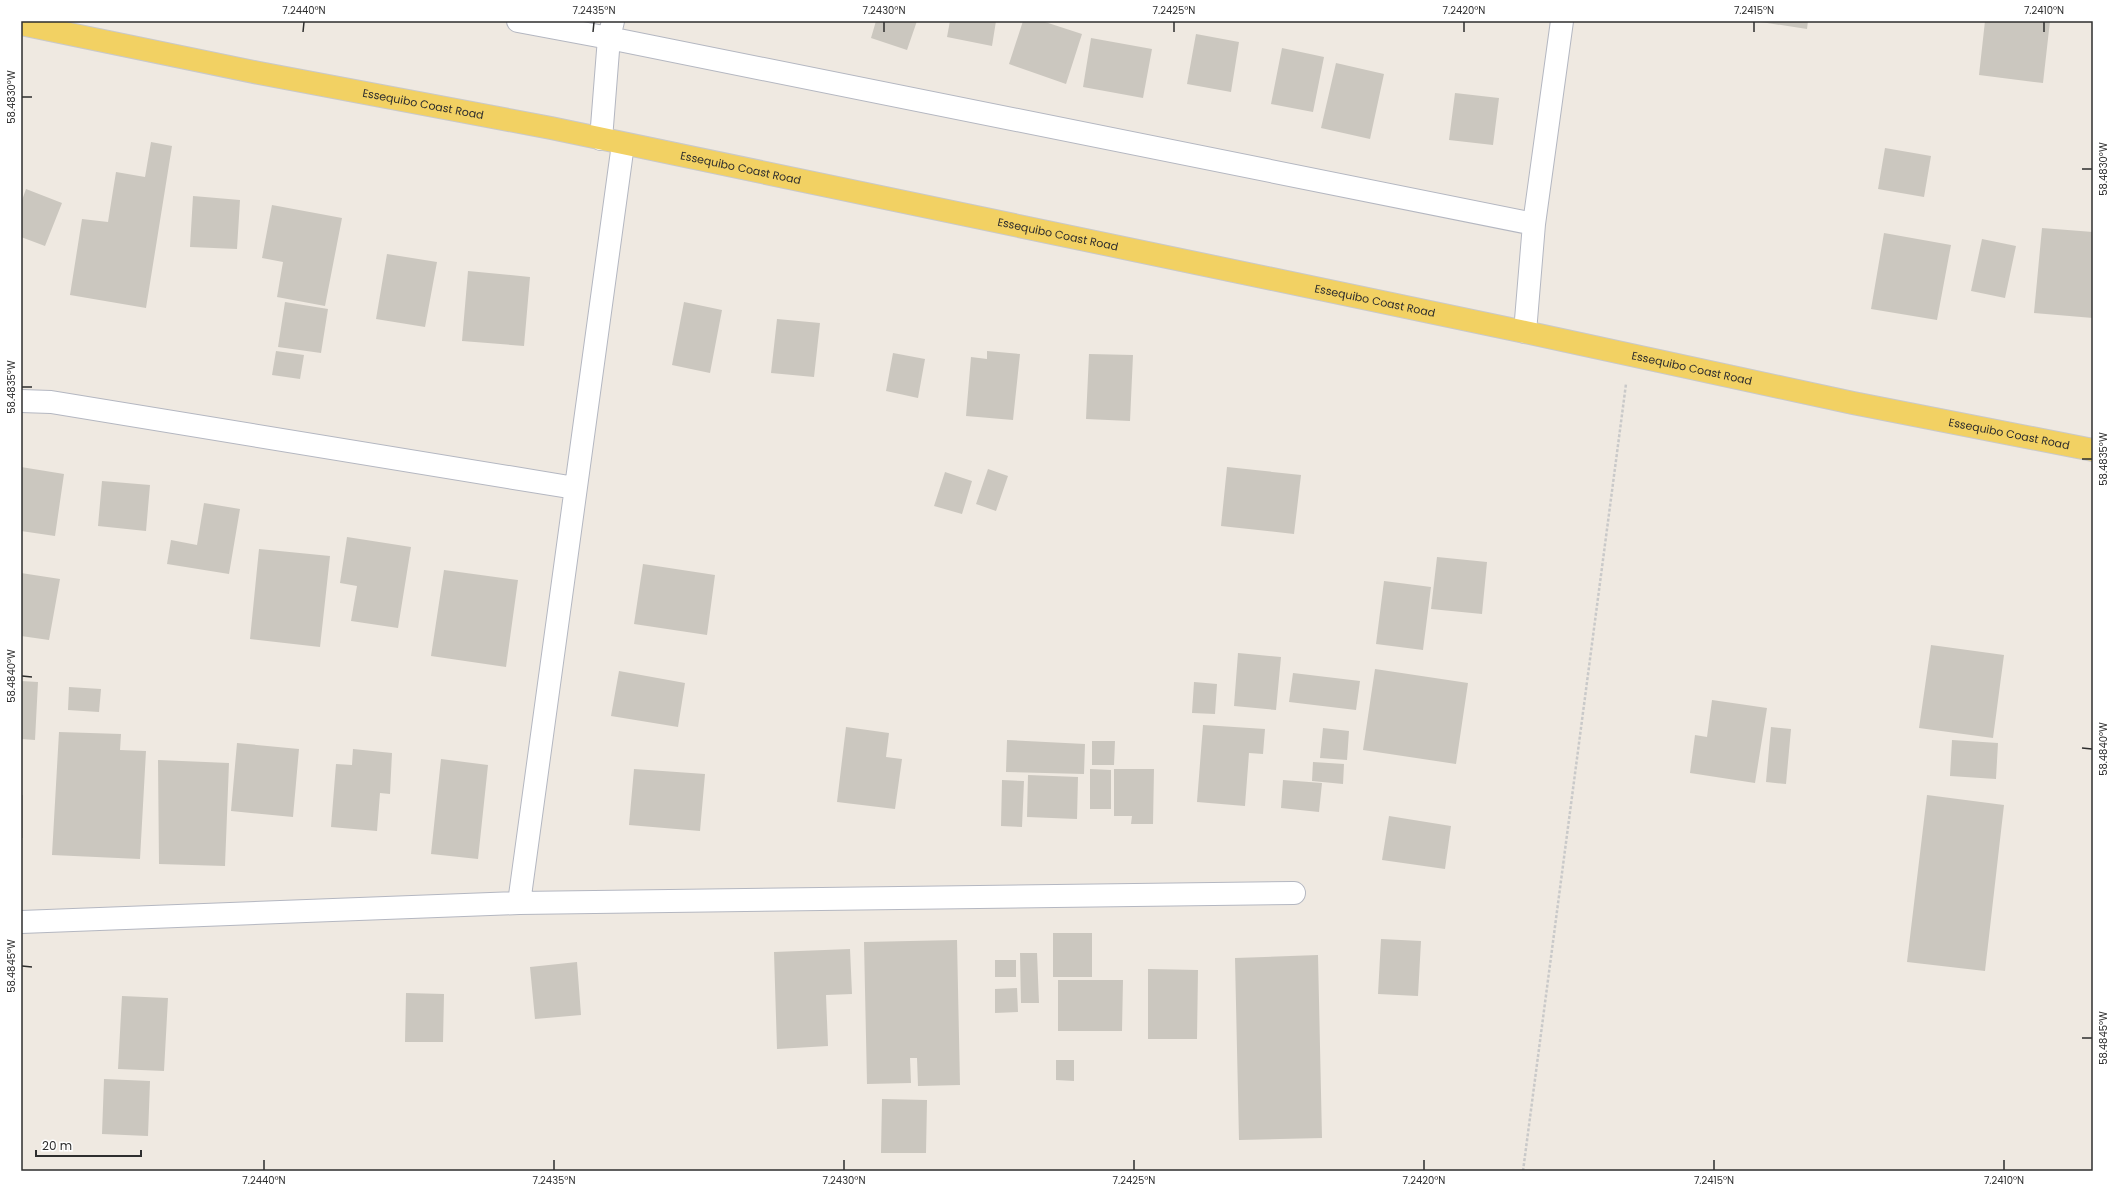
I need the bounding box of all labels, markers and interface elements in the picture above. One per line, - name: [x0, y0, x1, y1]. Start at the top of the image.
- text: 7.2440°N: [282, 3, 326, 18]
- text: 7.2435°N: [573, 3, 615, 18]
- text: 7.2430°N: [863, 3, 905, 18]
- text: 7.2425°N: [1153, 3, 1195, 18]
- text: 7.2420°N: [1443, 3, 1485, 18]
- text: 7.2415°N: [1734, 3, 1774, 18]
- text: 7.2410°N: [2024, 3, 2064, 18]
- text: 58.4830°W: [4, 70, 19, 124]
- street label: Essequibo Coast Road: [361, 85, 485, 123]
- text: 58.4830°W: [2096, 142, 2111, 196]
- street label: Essequibo Coast Road: [679, 147, 803, 188]
- street label: Essequibo Coast Road: [996, 214, 1120, 255]
- street label: Essequibo Coast Road: [1313, 280, 1437, 321]
- street label: Essequibo Coast Road: [1630, 347, 1754, 389]
- text: 58.4835°W: [4, 360, 19, 414]
- street label: Essequibo Coast Road: [1947, 414, 2071, 453]
- text: 58.4835°W: [2096, 432, 2111, 486]
- text: 58.4840°W: [4, 649, 19, 703]
- text: 58.4840°W: [2096, 722, 2111, 776]
- text: 58.4845°W: [4, 939, 19, 993]
- text: 58.4845°W: [2096, 1011, 2111, 1065]
- scale bar: [36, 1132, 141, 1158]
- text: 20 m: [42, 1137, 72, 1154]
- text: 7.2440°N: [242, 1173, 286, 1188]
- text: 7.2435°N: [533, 1173, 575, 1188]
- text: 7.2430°N: [823, 1173, 865, 1188]
- text: 7.2425°N: [1113, 1173, 1155, 1188]
- text: 7.2420°N: [1403, 1173, 1445, 1188]
- text: 7.2415°N: [1694, 1173, 1734, 1188]
- text: 7.2410°N: [1984, 1173, 2024, 1188]

